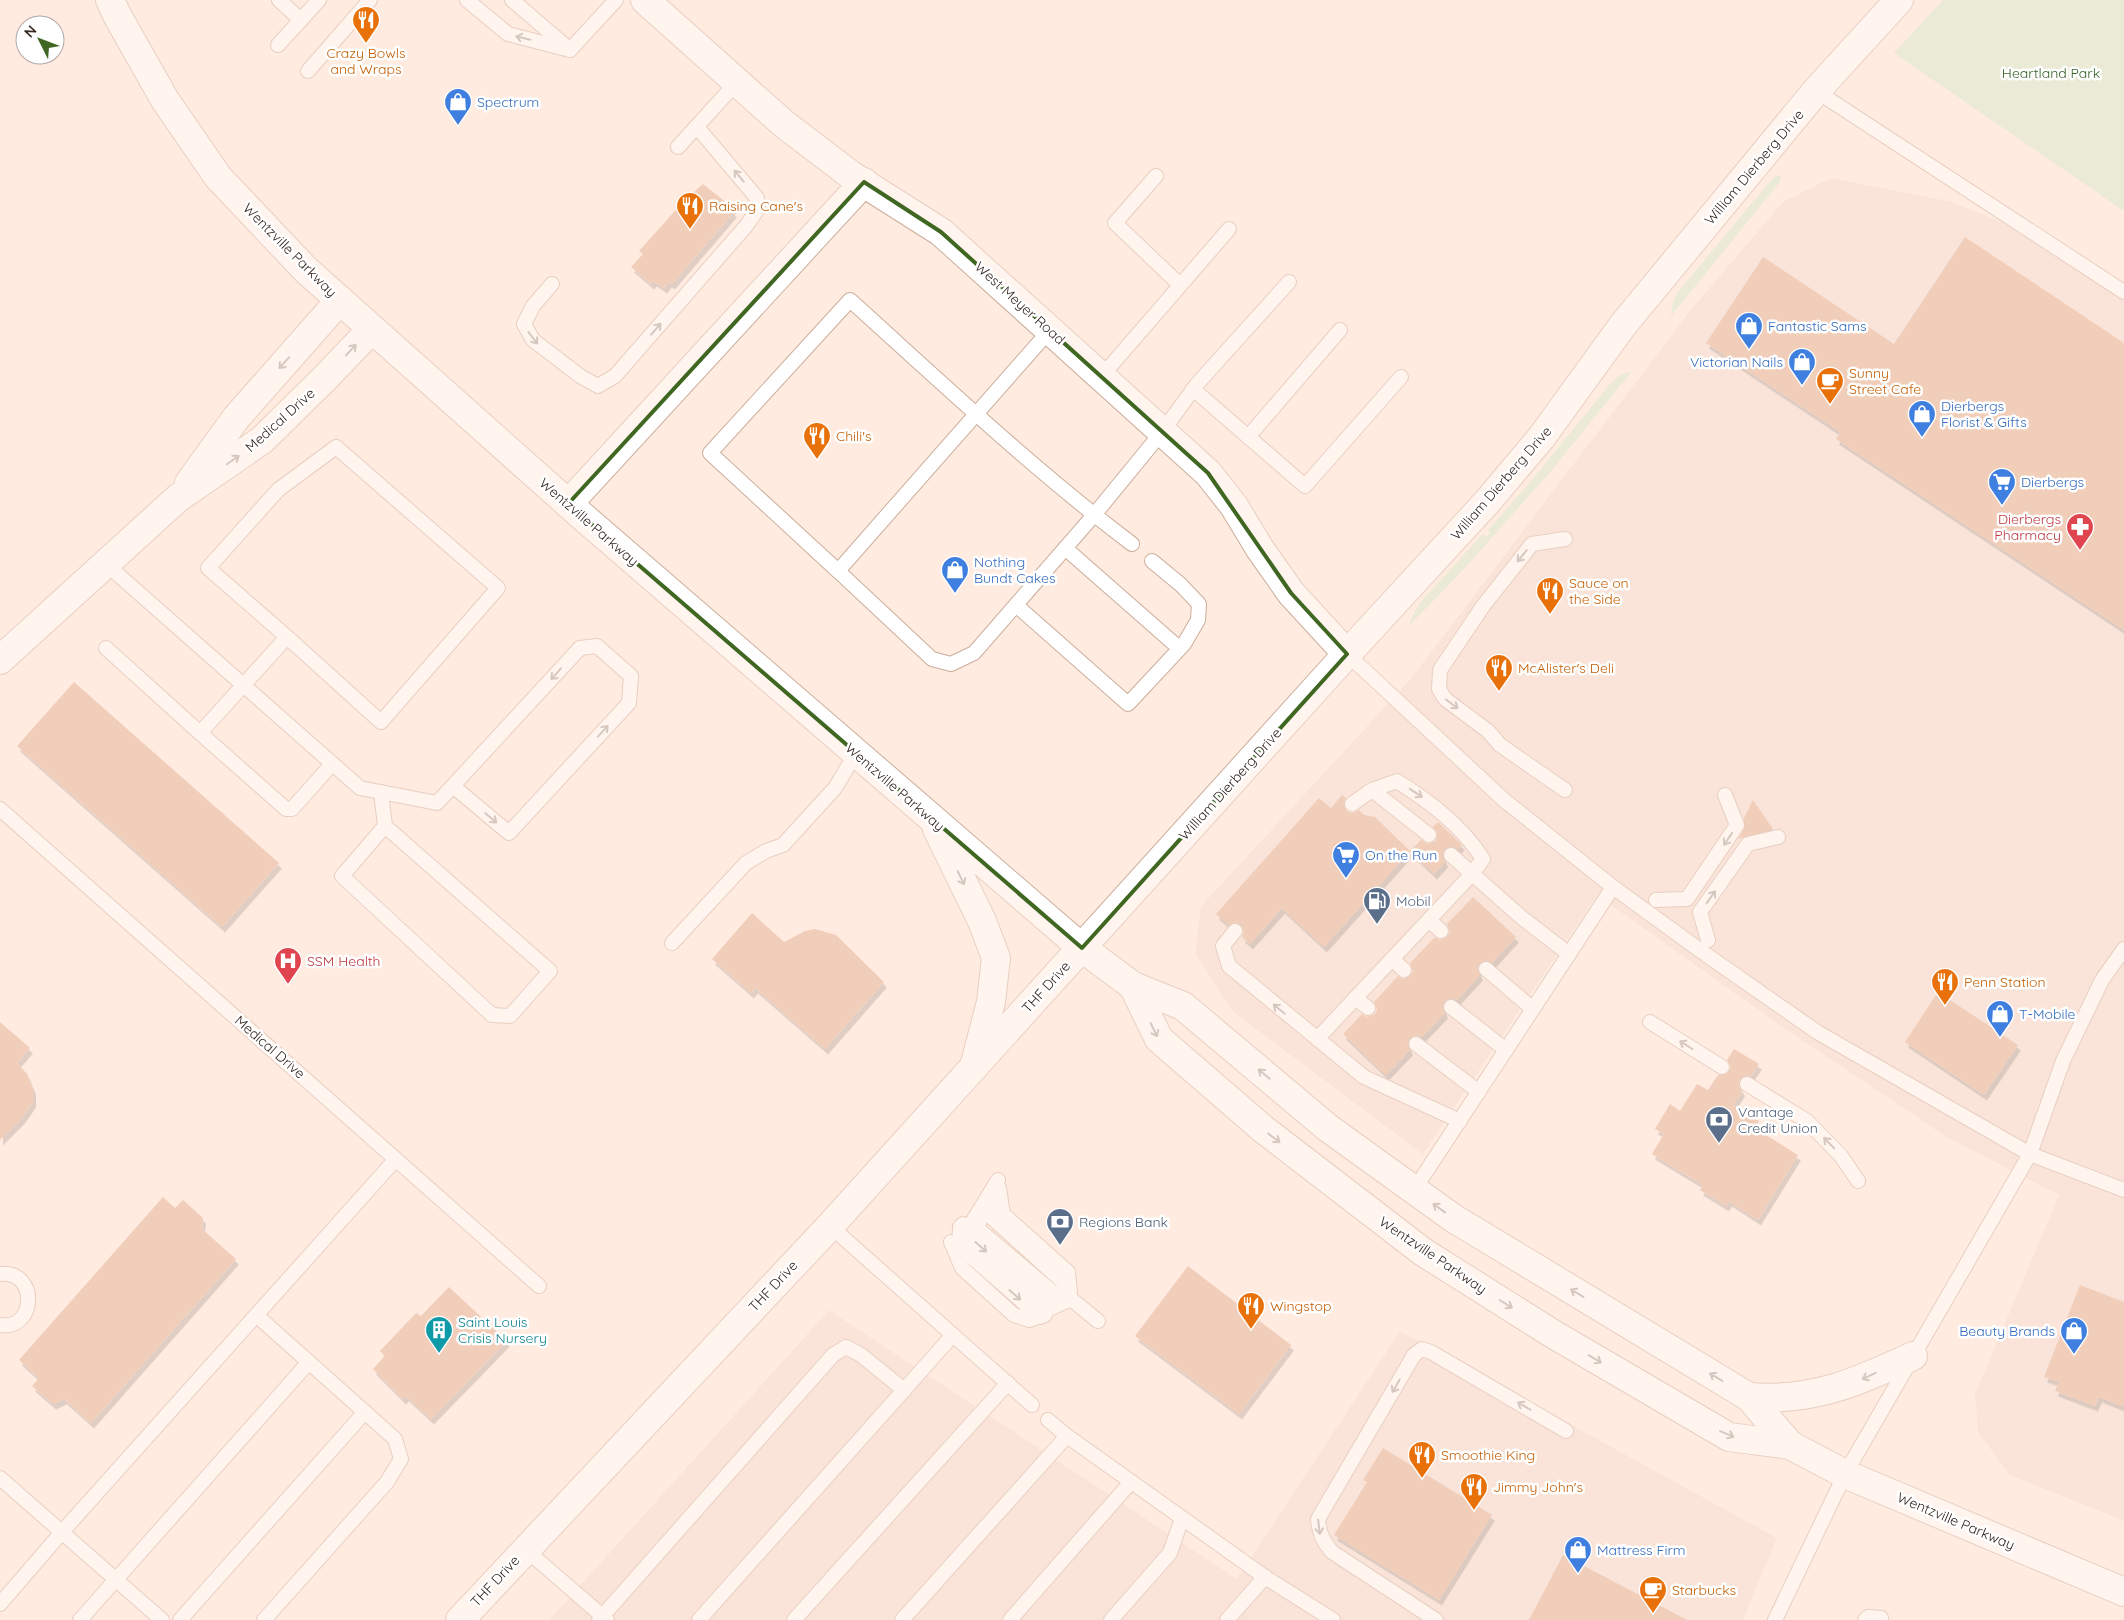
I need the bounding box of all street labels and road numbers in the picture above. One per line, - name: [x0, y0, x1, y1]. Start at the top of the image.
- street label: William Dierberg Drive: [1700, 106, 1808, 228]
- street label: Wentzville Parkway: [239, 199, 341, 301]
- street label: West Meyer Road: [971, 258, 1069, 348]
- street label: Medical Drive: [241, 384, 319, 456]
- street label: William Dierberg Drive: [1447, 422, 1555, 544]
- street label: Wentzville Parkway: [536, 474, 642, 570]
- street label: William Dierberg Drive: [1175, 724, 1285, 844]
- street label: Wentzville Parkway: [842, 739, 948, 835]
- street label: THF Drive: [1018, 957, 1074, 1017]
- street label: Medical Drive: [231, 1012, 309, 1083]
- street label: Wentzville Parkway: [1376, 1212, 1490, 1298]
- street label: THF Drive: [745, 1256, 801, 1316]
- street label: Wentzville Parkway: [1895, 1488, 2017, 1554]
- street label: THF Drive: [467, 1551, 523, 1611]

